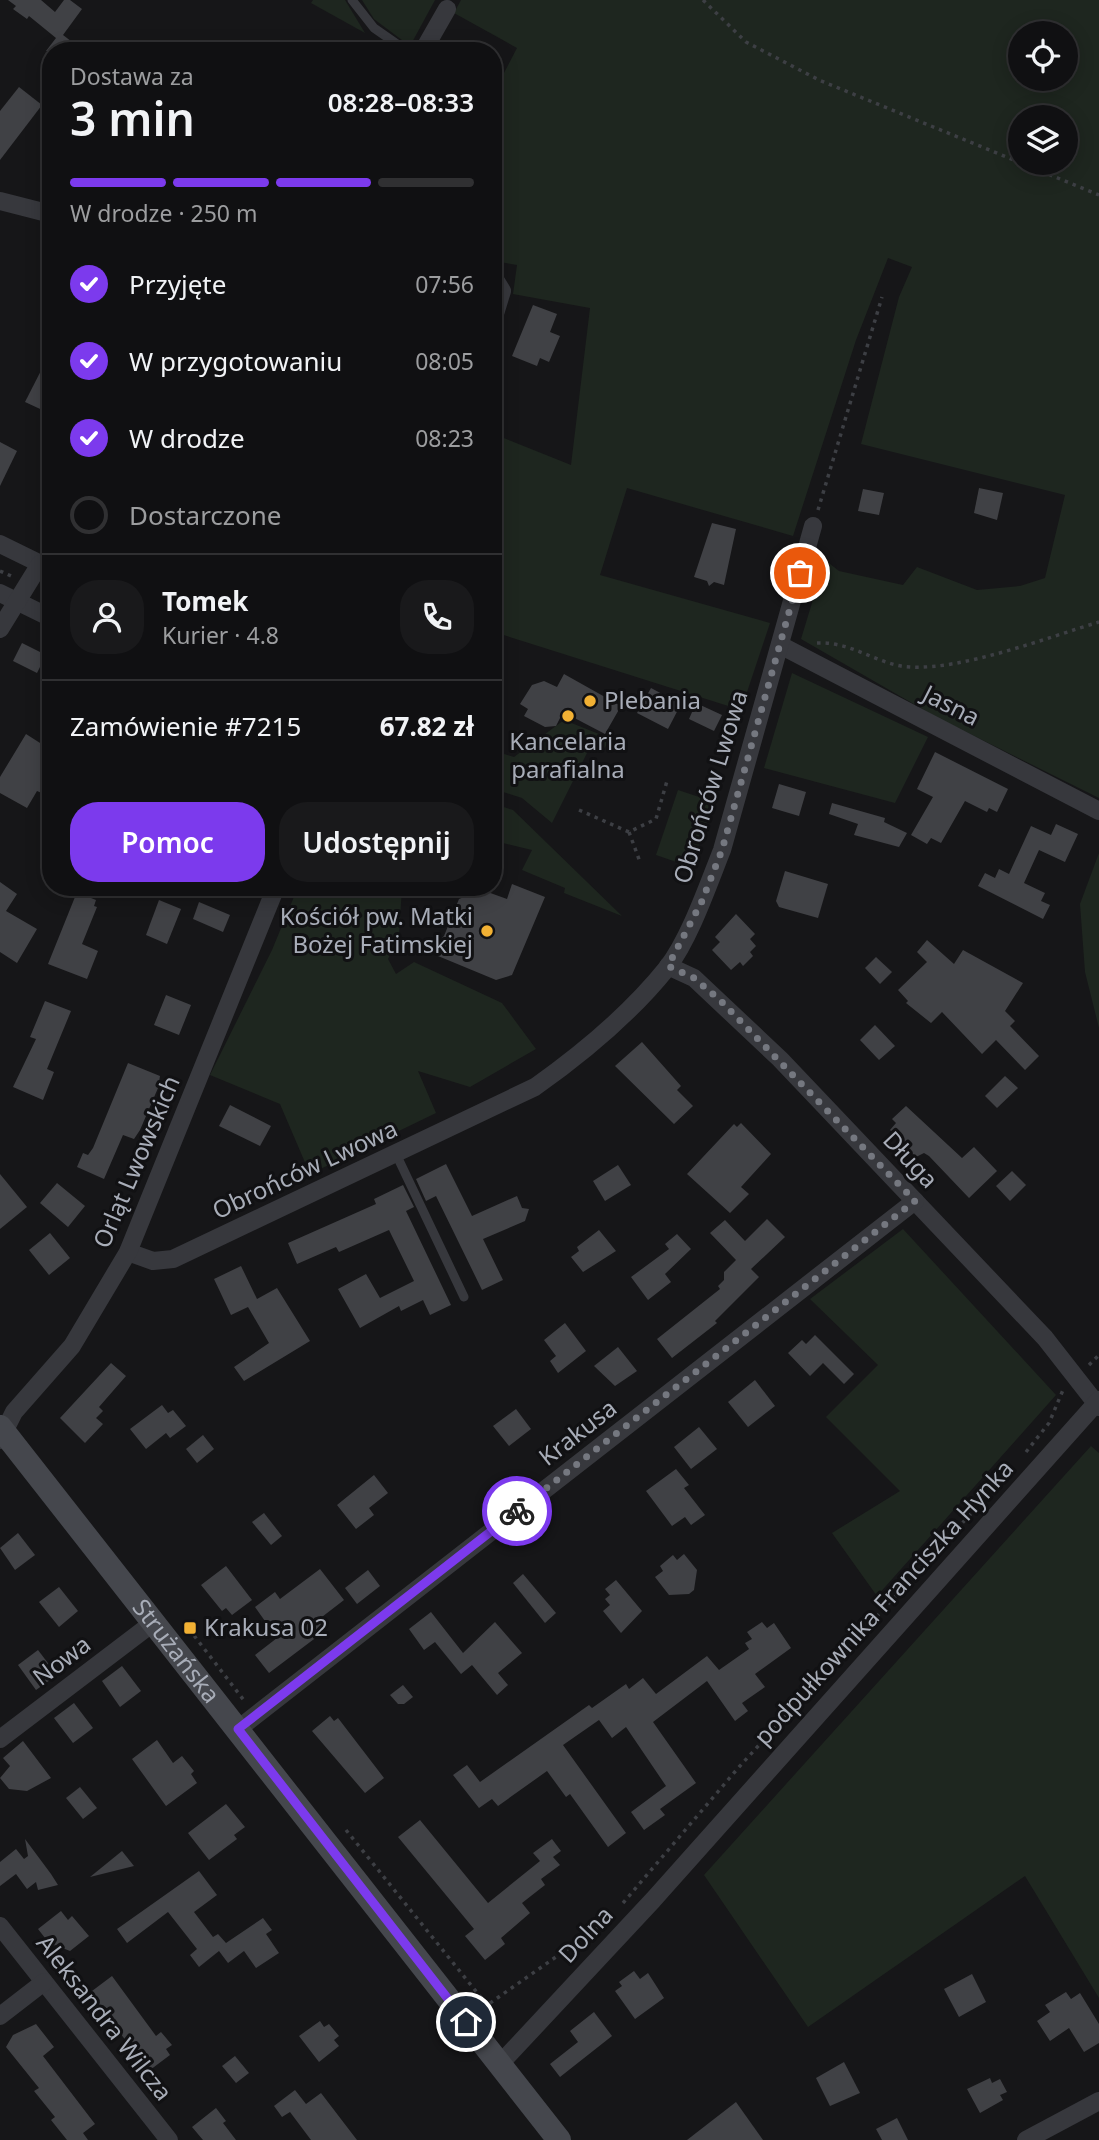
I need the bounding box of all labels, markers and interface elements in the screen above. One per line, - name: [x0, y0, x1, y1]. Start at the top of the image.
- map controls: [1008, 21, 1078, 175]
- button: locate: [1008, 21, 1078, 91]
- text: Dostawa za: [70, 60, 194, 92]
- text: 08:28–08:33: [328, 84, 474, 120]
- text: 3 min: [70, 87, 195, 149]
- button: layers: [1008, 105, 1078, 175]
- text: W drodze · 250 m: [70, 197, 257, 229]
- icon: check: [70, 265, 108, 303]
- text: Przyjęte: [129, 266, 226, 302]
- text: 07:56: [415, 268, 474, 300]
- icon: check: [70, 342, 108, 380]
- text: W przygotowaniu: [129, 343, 342, 379]
- text: 08:05: [415, 345, 474, 377]
- icon: check: [70, 419, 108, 457]
- text: W drodze: [129, 420, 245, 456]
- text: 08:23: [415, 422, 474, 454]
- text: Dostarczone: [129, 497, 282, 533]
- pin: [770, 543, 830, 603]
- icon: bag: [781, 554, 819, 592]
- button: person: [70, 580, 144, 654]
- button: phone: [400, 580, 474, 654]
- text: Tomek: [162, 583, 248, 619]
- text: Kurier · 4.8: [162, 619, 279, 651]
- street label: Jasna: [916, 675, 986, 733]
- place label: Plebania: [604, 683, 701, 716]
- street label: Obrońców Lwowa: [664, 686, 755, 887]
- marker: Plebania: [582, 693, 598, 709]
- text: Zamówienie #7215: [70, 708, 301, 744]
- text: 67.82 zł: [380, 708, 474, 744]
- marker: Kancelaria parafialna: [560, 708, 576, 724]
- place label: Kancelaria parafialna: [509, 724, 627, 785]
- button: Pomoc: [70, 802, 265, 882]
- button: Udostępnij: [279, 802, 474, 882]
- place label: Kościół pw. Matki Bożej Fatimskiej: [280, 899, 473, 960]
- marker: Kościół pw. Matki Bożej Fatimskiej: [479, 923, 495, 939]
- street label: Orląt Lwowskich: [84, 1070, 187, 1253]
- street label: Obrońców Lwowa: [206, 1111, 402, 1226]
- street label: Długa: [876, 1123, 946, 1195]
- street label: Krakusa: [531, 1391, 623, 1473]
- street label: podpułkownika Franciszka Hynka: [746, 1452, 1020, 1752]
- courier: [482, 1476, 552, 1546]
- icon: bike: [498, 1492, 536, 1530]
- street label: Strużańska: [126, 1591, 228, 1709]
- place label: Krakusa 02: [204, 1610, 328, 1643]
- marker: Krakusa 02: [182, 1620, 198, 1636]
- street label: Nowa: [25, 1627, 97, 1692]
- street label: Dolna: [550, 1898, 620, 1970]
- street label: Aleksandra Wilcza: [30, 1927, 181, 2107]
- pin: [436, 1992, 496, 2052]
- icon: home: [447, 2003, 485, 2041]

